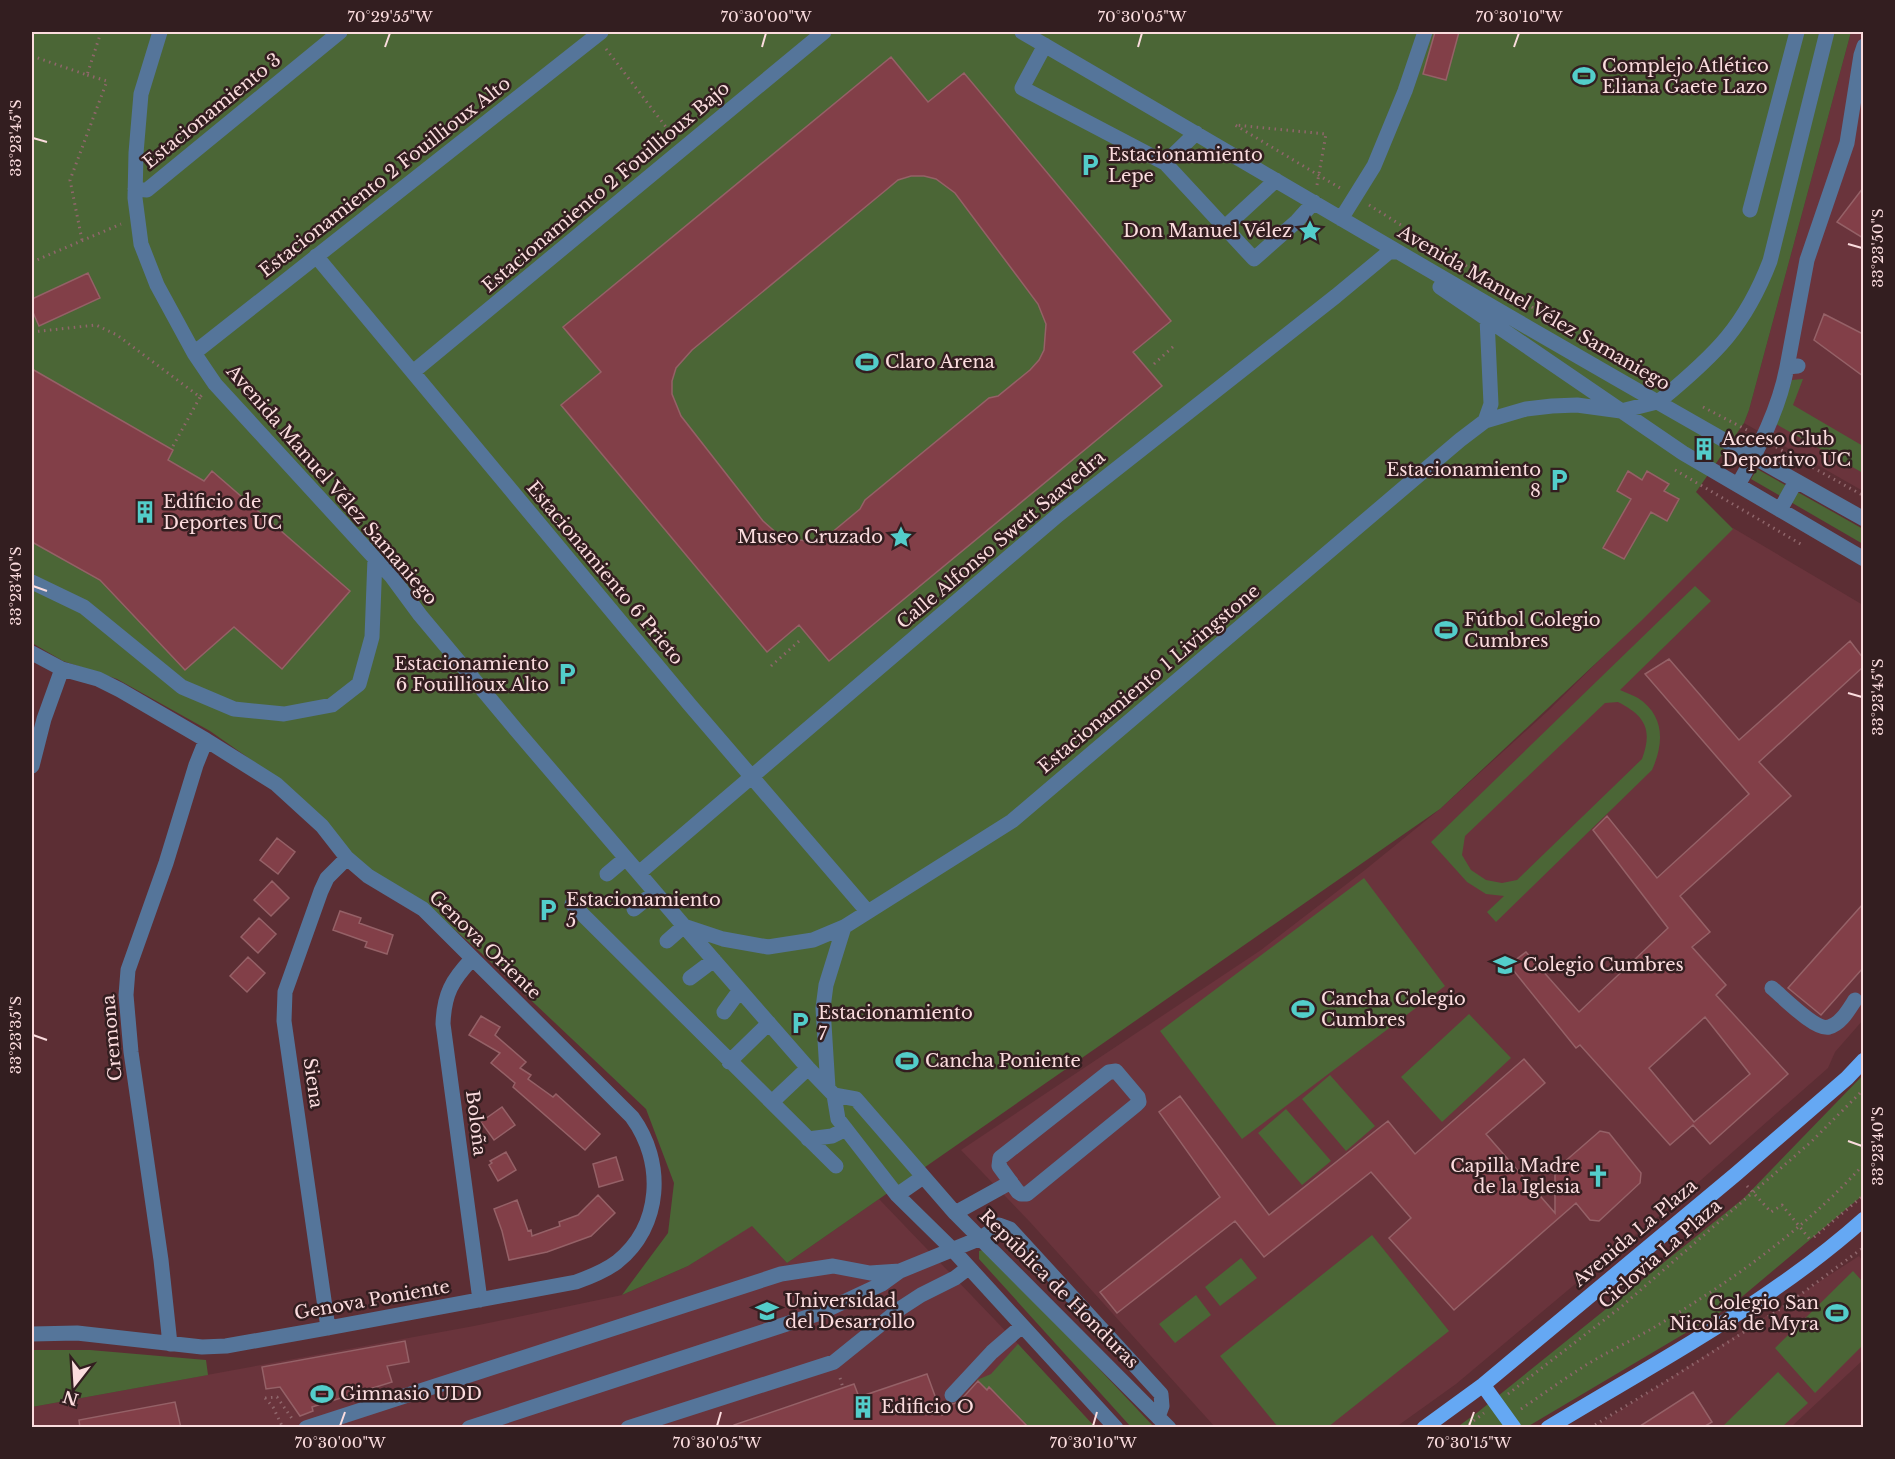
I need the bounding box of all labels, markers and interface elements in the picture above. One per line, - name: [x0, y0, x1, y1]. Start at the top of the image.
- text: 70°29'55"W: [347, 7, 433, 26]
- text: 70°30'00"W: [720, 7, 812, 26]
- text: 70°30'05"W: [1098, 7, 1187, 26]
- text: 70°30'10"W: [1475, 7, 1563, 26]
- street label: Estacionamiento 3: [139, 49, 285, 173]
- place label: Complejo Atlético Eliana Gaete Lazo: [1602, 55, 1769, 98]
- sports icon: Complejo Atlético Eliana Gaete Lazo: [1571, 63, 1597, 89]
- street label: Estacionamiento 2 Fouillioux Alto: [255, 72, 515, 282]
- street label: Estacionamiento 2 Fouillioux Bajo: [478, 77, 734, 297]
- text: 33°23'45"S: [6, 99, 25, 177]
- place label: Estacionamiento Lepe: [1108, 144, 1263, 187]
- parking icon: Estacionamiento Lepe: [1077, 152, 1103, 178]
- text: 33°23'50"S: [1868, 208, 1887, 288]
- place icon: Don Manuel Vélez: [1297, 218, 1323, 244]
- place label: Don Manuel Vélez: [1123, 220, 1292, 242]
- street label: Avenida Manuel Vélez Samaniego: [1393, 220, 1674, 395]
- sports icon: Claro Arena: [854, 349, 880, 375]
- place label: Claro Arena: [885, 351, 995, 373]
- street label: Avenida Manuel Vélez Samaniego: [221, 360, 442, 609]
- place label: Acceso Club Deportivo UC: [1721, 428, 1851, 471]
- building icon: Acceso Club Deportivo UC: [1691, 436, 1717, 462]
- street label: Calle Alfonso Swett Saavedra: [892, 446, 1110, 634]
- place label: Estacionamiento 8: [1386, 459, 1541, 502]
- parking icon: Estacionamiento 8: [1546, 467, 1572, 493]
- street label: Estacionamiento 6 Prieto: [522, 477, 688, 669]
- place label: Edificio de Deportes UC: [163, 491, 282, 534]
- building icon: Edificio de Deportes UC: [132, 499, 158, 525]
- place icon: Museo Cruzado: [888, 524, 914, 550]
- place label: Museo Cruzado: [737, 526, 883, 548]
- text: 33°23'40"S: [6, 546, 25, 626]
- street label: Estacionamiento 1 Livingstone: [1034, 580, 1264, 778]
- place label: Fútbol Colegio Cumbres: [1464, 609, 1601, 652]
- sports icon: Fútbol Colegio Cumbres: [1433, 617, 1459, 643]
- place label: Estacionamiento 6 Fouillioux Alto: [394, 653, 549, 696]
- text: 33°23'45"S: [1868, 658, 1887, 736]
- parking icon: Estacionamiento 6 Fouillioux Alto: [554, 661, 580, 687]
- street label: Genova Oriente: [424, 886, 546, 1004]
- place label: Estacionamiento 5: [566, 889, 721, 932]
- parking icon: Estacionamiento 5: [535, 897, 561, 923]
- school or university icon: Colegio Cumbres: [1492, 952, 1518, 978]
- place label: Colegio Cumbres: [1523, 954, 1684, 976]
- place label: Cancha Colegio Cumbres: [1321, 988, 1466, 1031]
- street label: Cremona: [97, 994, 127, 1082]
- text: 33°23'35"S: [6, 996, 25, 1074]
- sports icon: Cancha Colegio Cumbres: [1290, 996, 1316, 1022]
- place label: Estacionamiento 7: [818, 1002, 973, 1045]
- parking icon: Estacionamiento 7: [787, 1010, 813, 1036]
- sports icon: Cancha Poniente: [894, 1048, 920, 1074]
- place label: Cancha Poniente: [925, 1050, 1081, 1072]
- street label: Siena: [299, 1056, 327, 1110]
- street label: Boloña: [461, 1089, 491, 1157]
- text: 33°23'40"S: [1868, 1106, 1887, 1186]
- place label: Capilla Madre de la Iglesia: [1450, 1155, 1580, 1198]
- church icon: Capilla Madre de la Iglesia: [1585, 1163, 1611, 1189]
- street label: Avenida La Plaza: [1568, 1175, 1702, 1292]
- street label: Ciclovia La Plaza: [1594, 1195, 1726, 1313]
- street label: República de Honduras: [975, 1205, 1143, 1373]
- street label: Genova Poniente: [293, 1275, 451, 1325]
- place label: Universidad del Desarrollo: [785, 1290, 915, 1333]
- place label: Colegio San Nicolás de Myra: [1669, 1292, 1819, 1335]
- school or university icon: Universidad del Desarrollo: [754, 1298, 780, 1324]
- sports icon: Colegio San Nicolás de Myra: [1824, 1300, 1850, 1326]
- north arrow: [45, 1354, 105, 1414]
- sports icon: Gimnasio UDD: [309, 1381, 335, 1407]
- place label: Gimnasio UDD: [340, 1383, 482, 1405]
- text: N: [60, 1387, 81, 1410]
- building icon: Edificio O: [850, 1394, 876, 1420]
- place label: Edificio O: [881, 1396, 974, 1418]
- text: 70°30'00"W: [294, 1433, 386, 1452]
- text: 70°30'05"W: [673, 1433, 762, 1452]
- text: 70°30'10"W: [1049, 1433, 1137, 1452]
- text: 70°30'15"W: [1427, 1433, 1512, 1452]

